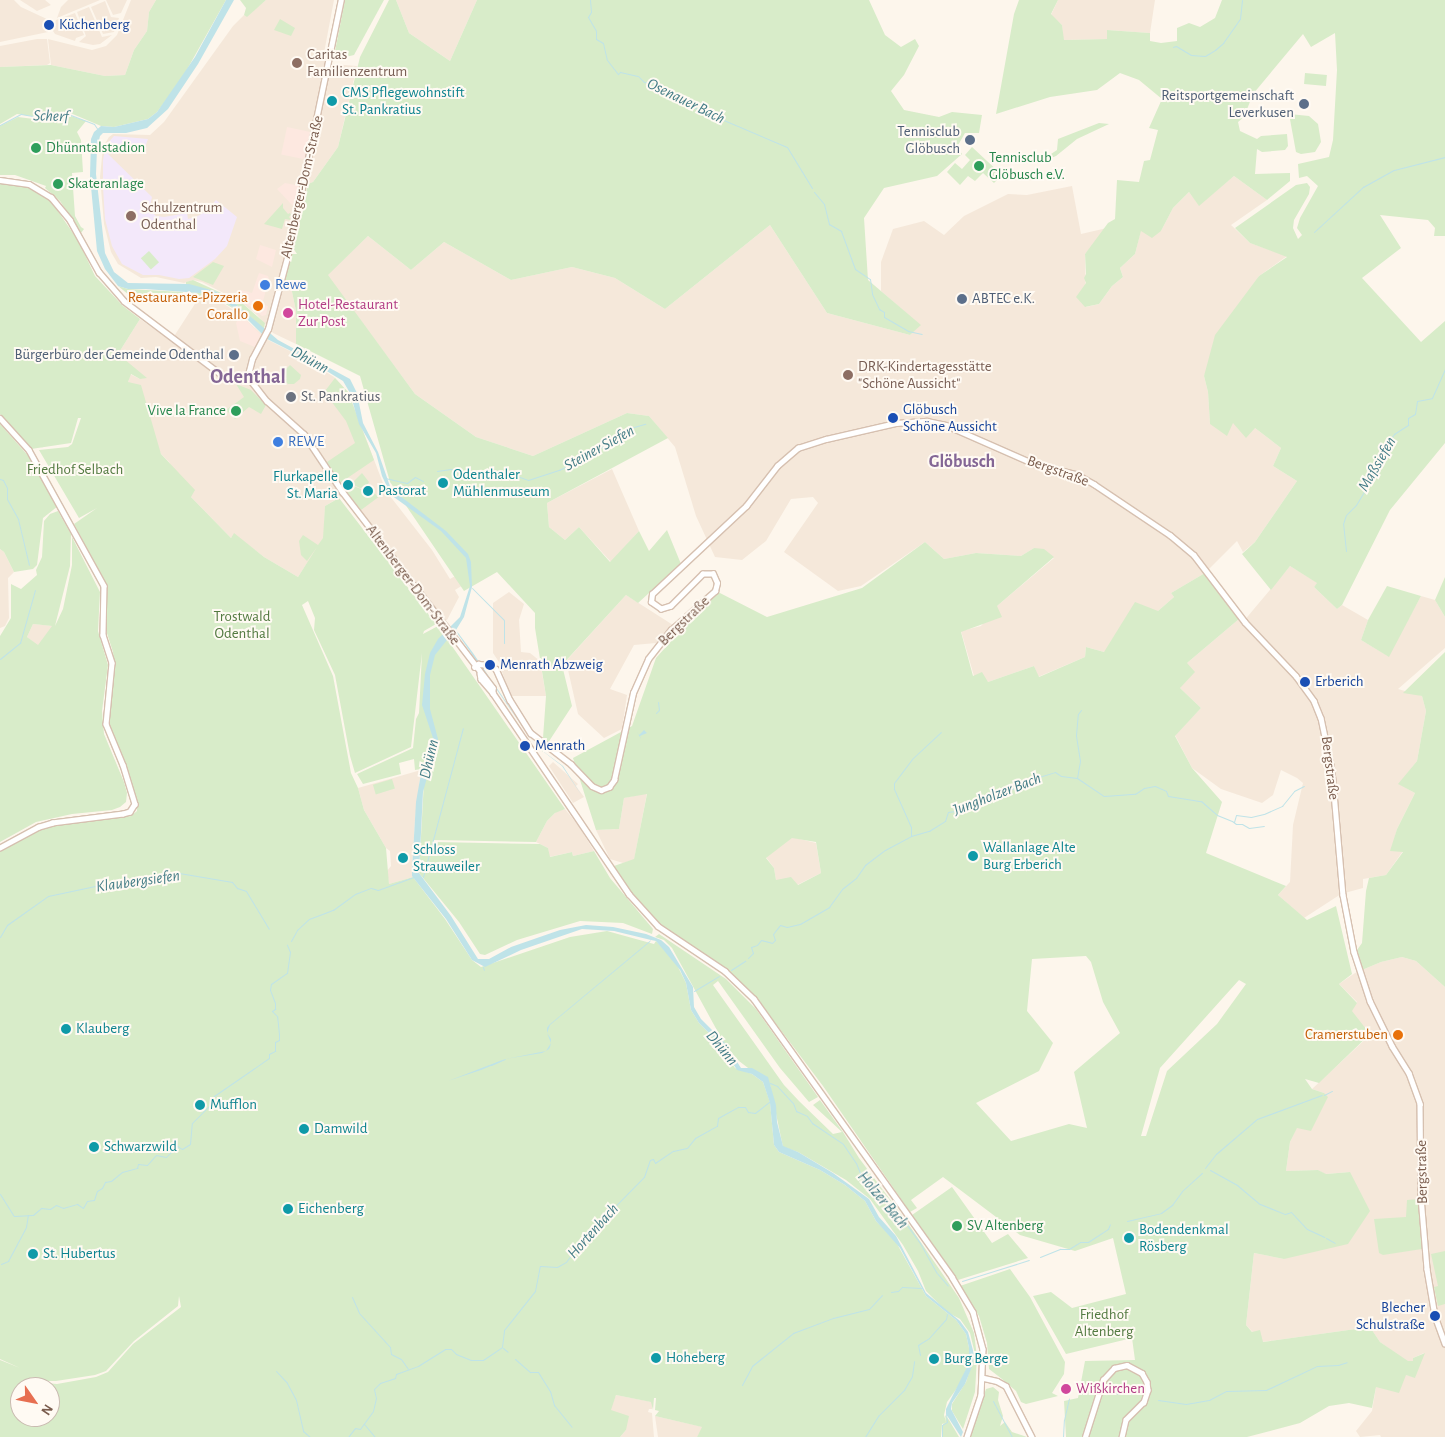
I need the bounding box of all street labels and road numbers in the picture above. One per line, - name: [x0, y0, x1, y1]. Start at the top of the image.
- street label: Altenberger-Dom-Straße: [277, 114, 327, 260]
- street label: Bergstraße: [1025, 452, 1091, 490]
- street label: Altenberger-Dom-Straße: [362, 521, 464, 649]
- street label: Bergstraße: [655, 592, 713, 650]
- street label: Bergstraße: [1317, 735, 1343, 801]
- street label: Bergstraße: [1412, 1140, 1432, 1204]

